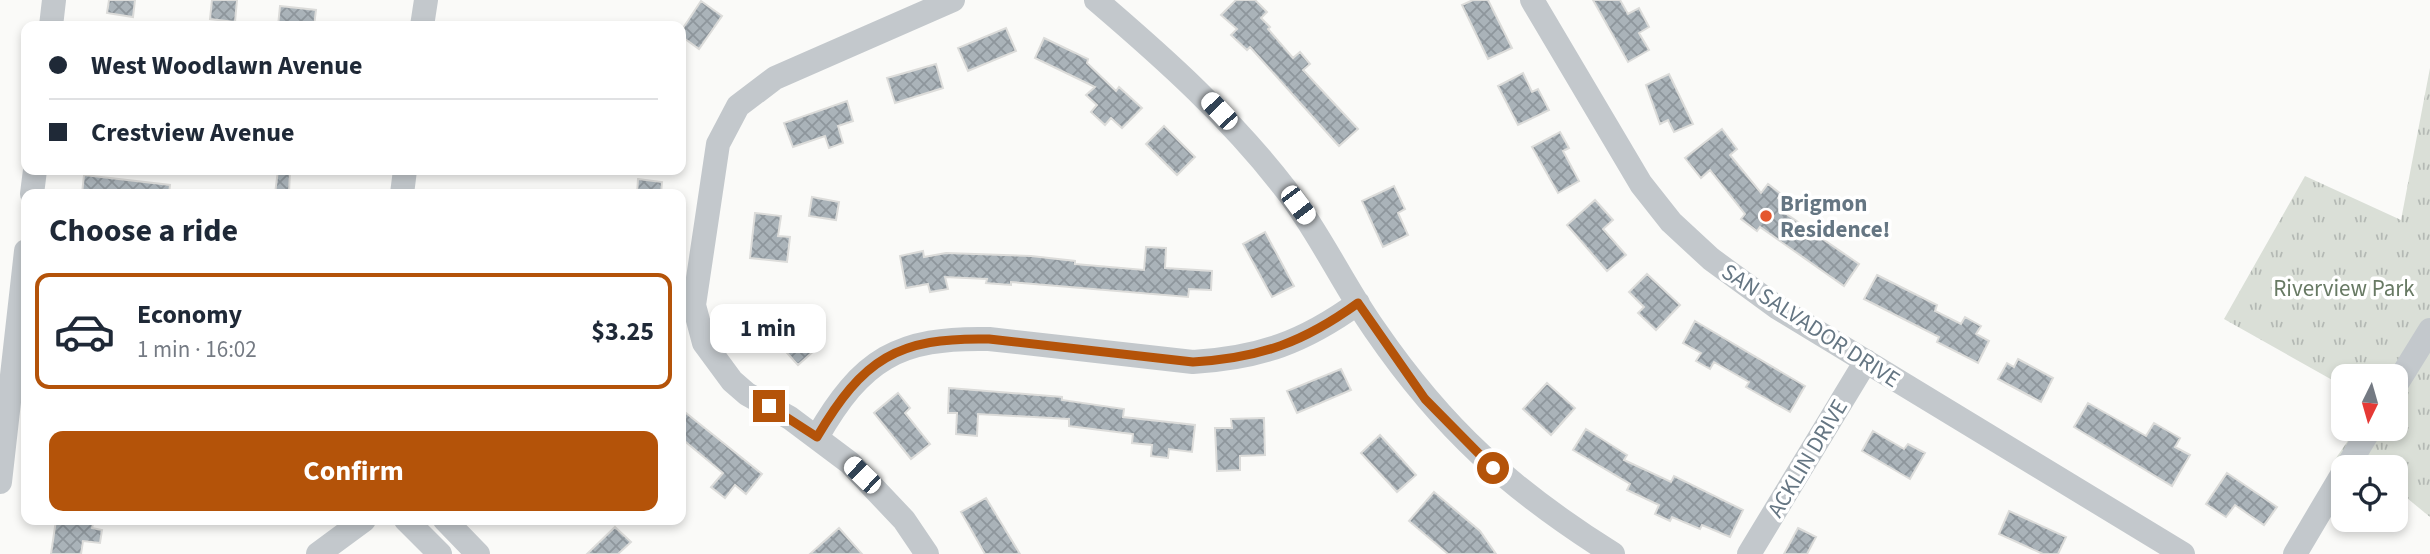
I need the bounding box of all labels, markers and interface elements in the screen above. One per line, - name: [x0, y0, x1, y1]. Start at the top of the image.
- text: West Woodlawn Avenue: [91, 47, 362, 84]
- car: [1197, 88, 1242, 134]
- text: Crestview Avenue: [91, 114, 295, 151]
- car: [1277, 182, 1320, 228]
- place label: Brigmon Residence!: [1780, 187, 1890, 246]
- text: Choose a ride: [49, 208, 238, 254]
- marker: Brigmon Residence!: [1758, 208, 1774, 224]
- street label: SAN SALVADOR DRIVE: [1715, 255, 1906, 396]
- park label: Riverview Park: [2273, 272, 2415, 305]
- text: Economy: [137, 296, 242, 333]
- icon: car: [53, 300, 116, 363]
- callout: 1 min: [711, 304, 827, 354]
- text: 1 min: [740, 312, 796, 345]
- text: $3.25: [591, 313, 654, 350]
- text: 1 min · 16:02: [137, 333, 257, 366]
- north arrow: [2331, 364, 2408, 441]
- map controls: [2331, 364, 2408, 532]
- route end: [753, 390, 785, 422]
- street label: ACKLIN DRIVE: [1759, 393, 1856, 524]
- button: Confirm: [49, 431, 658, 511]
- route start: [1477, 452, 1509, 484]
- car: [840, 453, 885, 497]
- button: locate: [2331, 455, 2408, 532]

